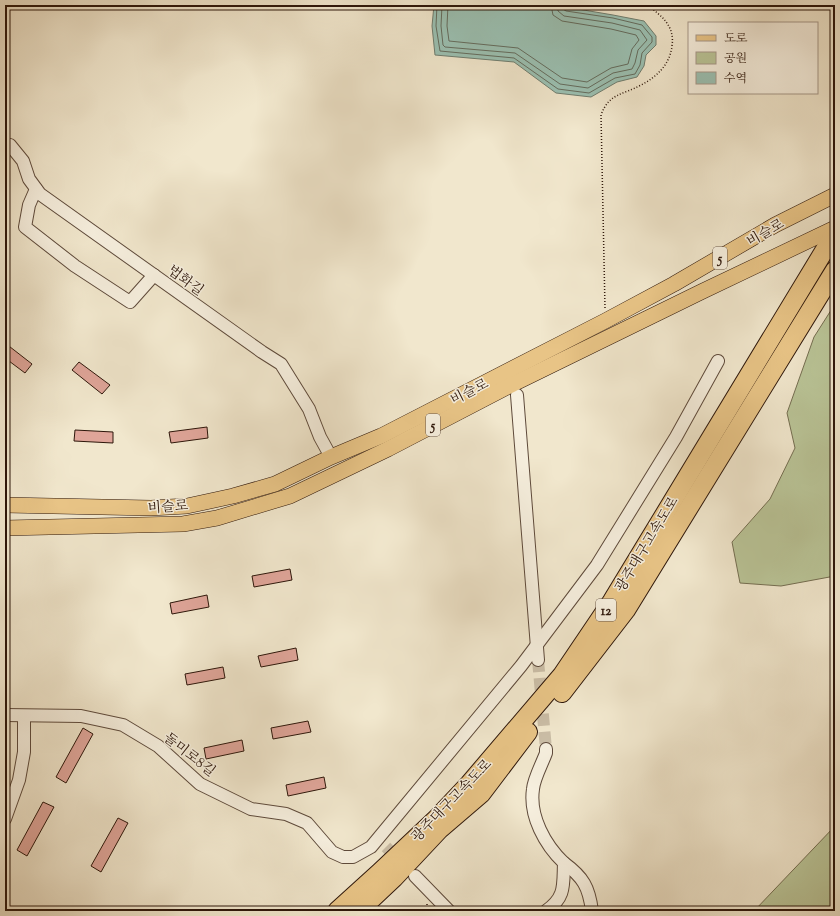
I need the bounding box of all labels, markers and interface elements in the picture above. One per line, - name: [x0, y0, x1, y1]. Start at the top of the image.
- legend: [688, 22, 818, 94]
- text: 도로: [724, 30, 748, 48]
- text: 공원: [724, 50, 747, 68]
- text: 수역: [724, 70, 747, 88]
- street label: 비슬로: [743, 215, 789, 253]
- road number: 5: [713, 247, 727, 269]
- street label: 법화길: [163, 262, 207, 302]
- street label: 비슬로: [447, 374, 493, 411]
- road number: 5: [426, 414, 440, 436]
- street label: 광주대구고속도로: [611, 493, 684, 597]
- street label: 비슬로: [147, 497, 190, 519]
- road number: 12: [596, 599, 616, 621]
- street label: 돌미로8길: [159, 729, 219, 782]
- street label: 광주대구고속도로: [408, 755, 498, 847]

